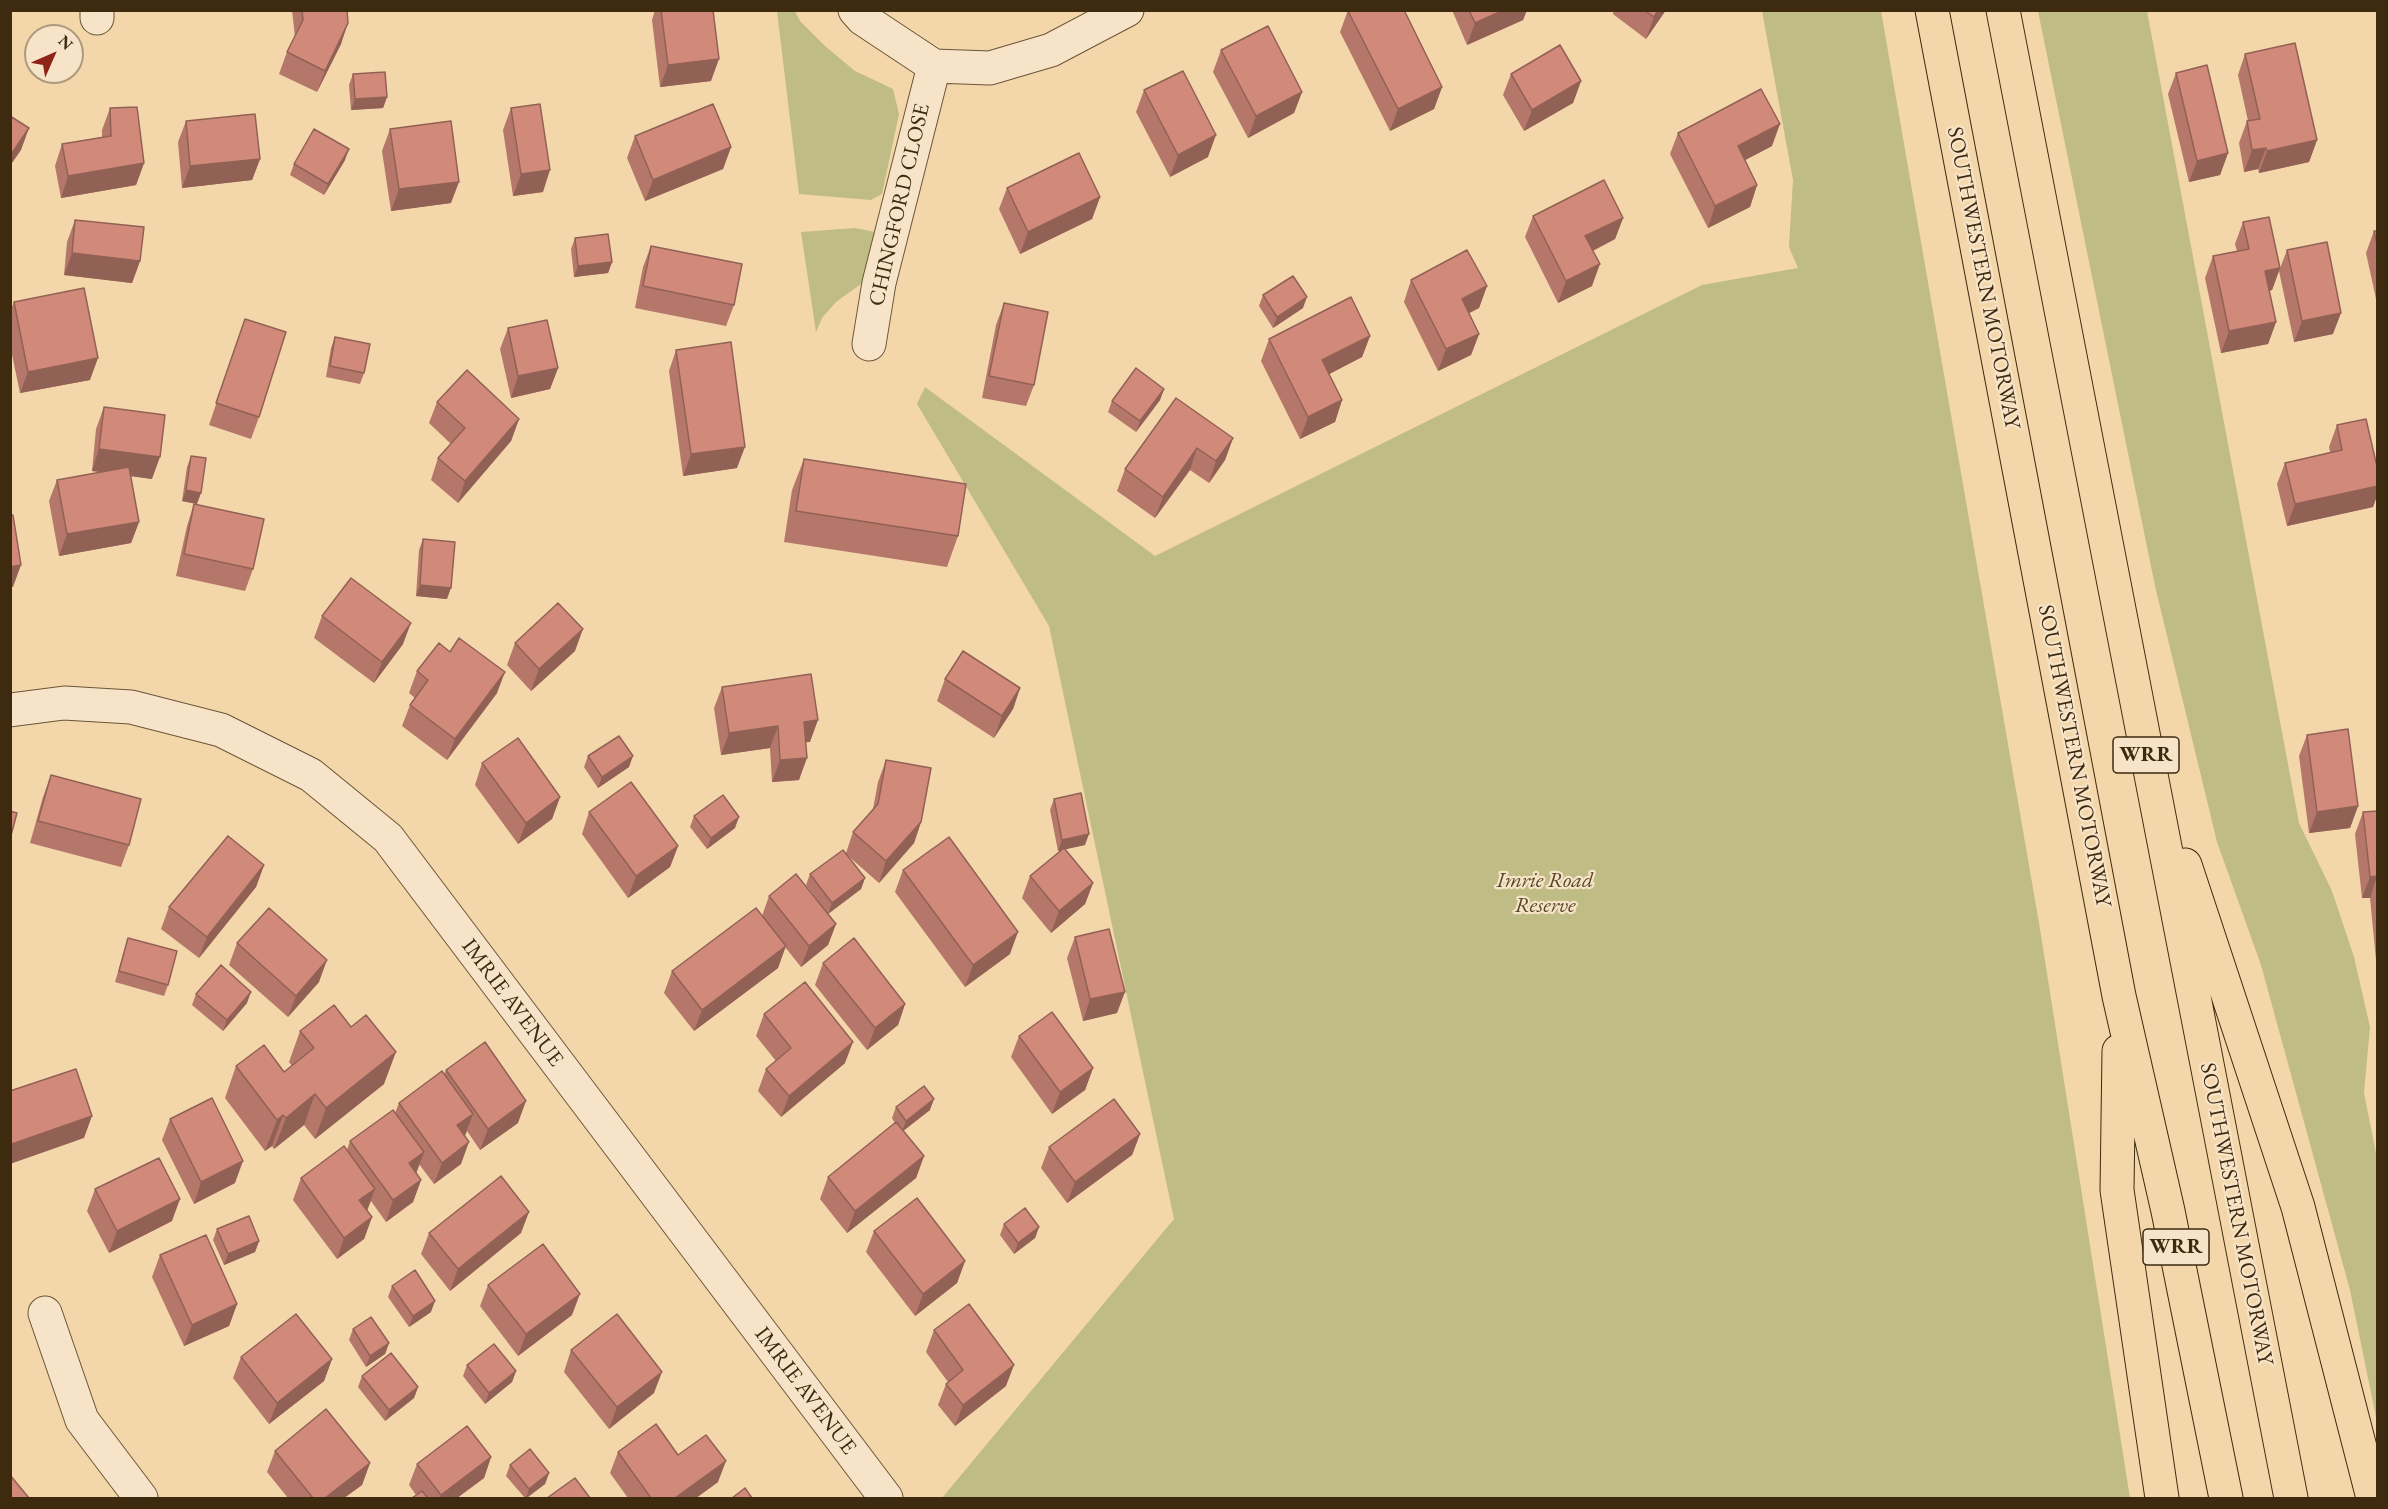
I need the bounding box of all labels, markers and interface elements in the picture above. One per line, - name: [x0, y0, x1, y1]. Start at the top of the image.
- north arrow: [24, 24, 84, 84]
- text: N: [54, 30, 78, 54]
- street label: CHINGFORD CLOSE: [864, 101, 936, 309]
- street label: SOUTHWESTERN MOTORWAY: [1941, 125, 2025, 431]
- street label: SOUTHWESTERN MOTORWAY: [2032, 603, 2116, 909]
- road number: WRR: [2113, 737, 2179, 773]
- park label: Imrie Road Reserve: [1497, 868, 1593, 920]
- street label: IMRIE AVENUE: [456, 934, 568, 1072]
- street label: SOUTHWESTERN MOTORWAY: [2194, 1061, 2278, 1367]
- road number: WRR: [2143, 1229, 2209, 1265]
- street label: IMRIE AVENUE: [749, 1322, 861, 1460]

